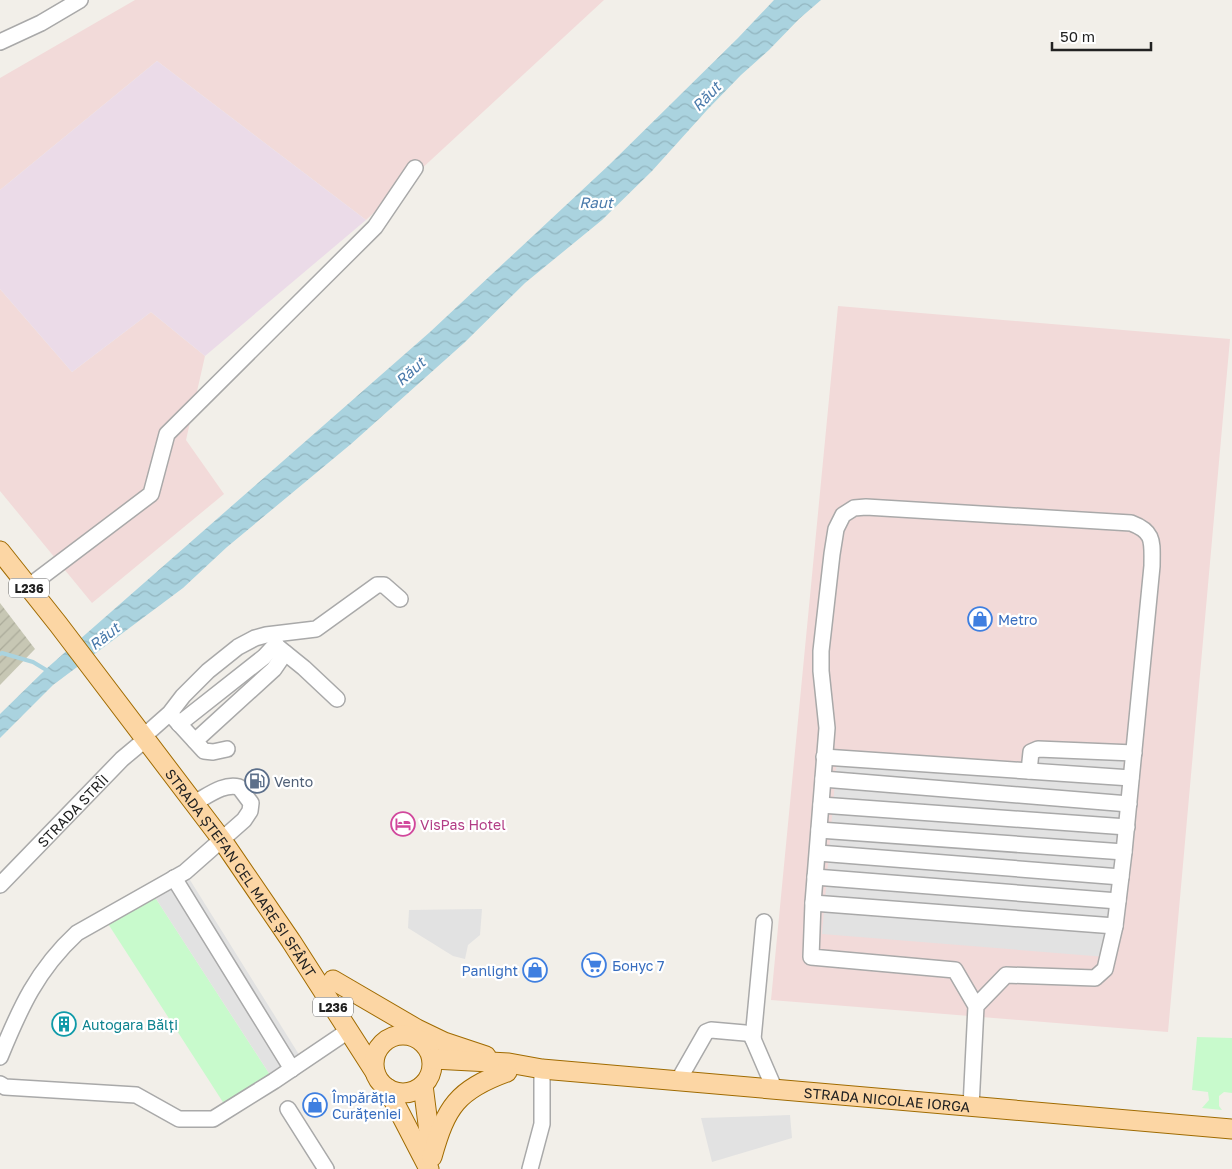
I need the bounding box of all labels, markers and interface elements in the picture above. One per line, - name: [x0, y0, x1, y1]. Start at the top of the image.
- scale bar: [1052, 20, 1151, 52]
- text: 50 m: [1060, 27, 1095, 45]
- water label: Răut: [688, 76, 726, 114]
- water label: Raut: [579, 193, 615, 211]
- water label: Răut: [391, 352, 430, 389]
- road number: L236: [9, 578, 49, 598]
- shop icon: Metro: [967, 606, 993, 632]
- place label: Metro: [998, 611, 1037, 628]
- water label: Răut: [85, 617, 124, 653]
- street label: STRADA ȘTEFAN CEL MARE ȘI SFÂNT: [162, 765, 320, 980]
- fuel station icon: Vento: [244, 768, 270, 794]
- street label: STRADA STRÎI: [33, 770, 111, 850]
- place label: Vento: [274, 773, 313, 790]
- hotel icon: VisPas Hotel: [390, 811, 416, 837]
- place label: VisPas Hotel: [420, 816, 506, 833]
- supermarket icon: Бонус 7: [581, 952, 607, 978]
- shop icon: Panlight: [522, 957, 548, 983]
- place label: Бонус 7: [612, 957, 664, 974]
- place label: Panlight: [462, 962, 518, 979]
- road number: L236: [313, 998, 353, 1016]
- building icon: Autogara Bălți: [51, 1011, 77, 1037]
- place label: Autogara Bălți: [82, 1016, 178, 1033]
- street label: STRADA NICOLAE IORGA: [803, 1083, 972, 1115]
- place label: Împărăția Curățeniei: [331, 1089, 401, 1122]
- shop icon: Împărăția Curățeniei: [302, 1092, 328, 1118]

